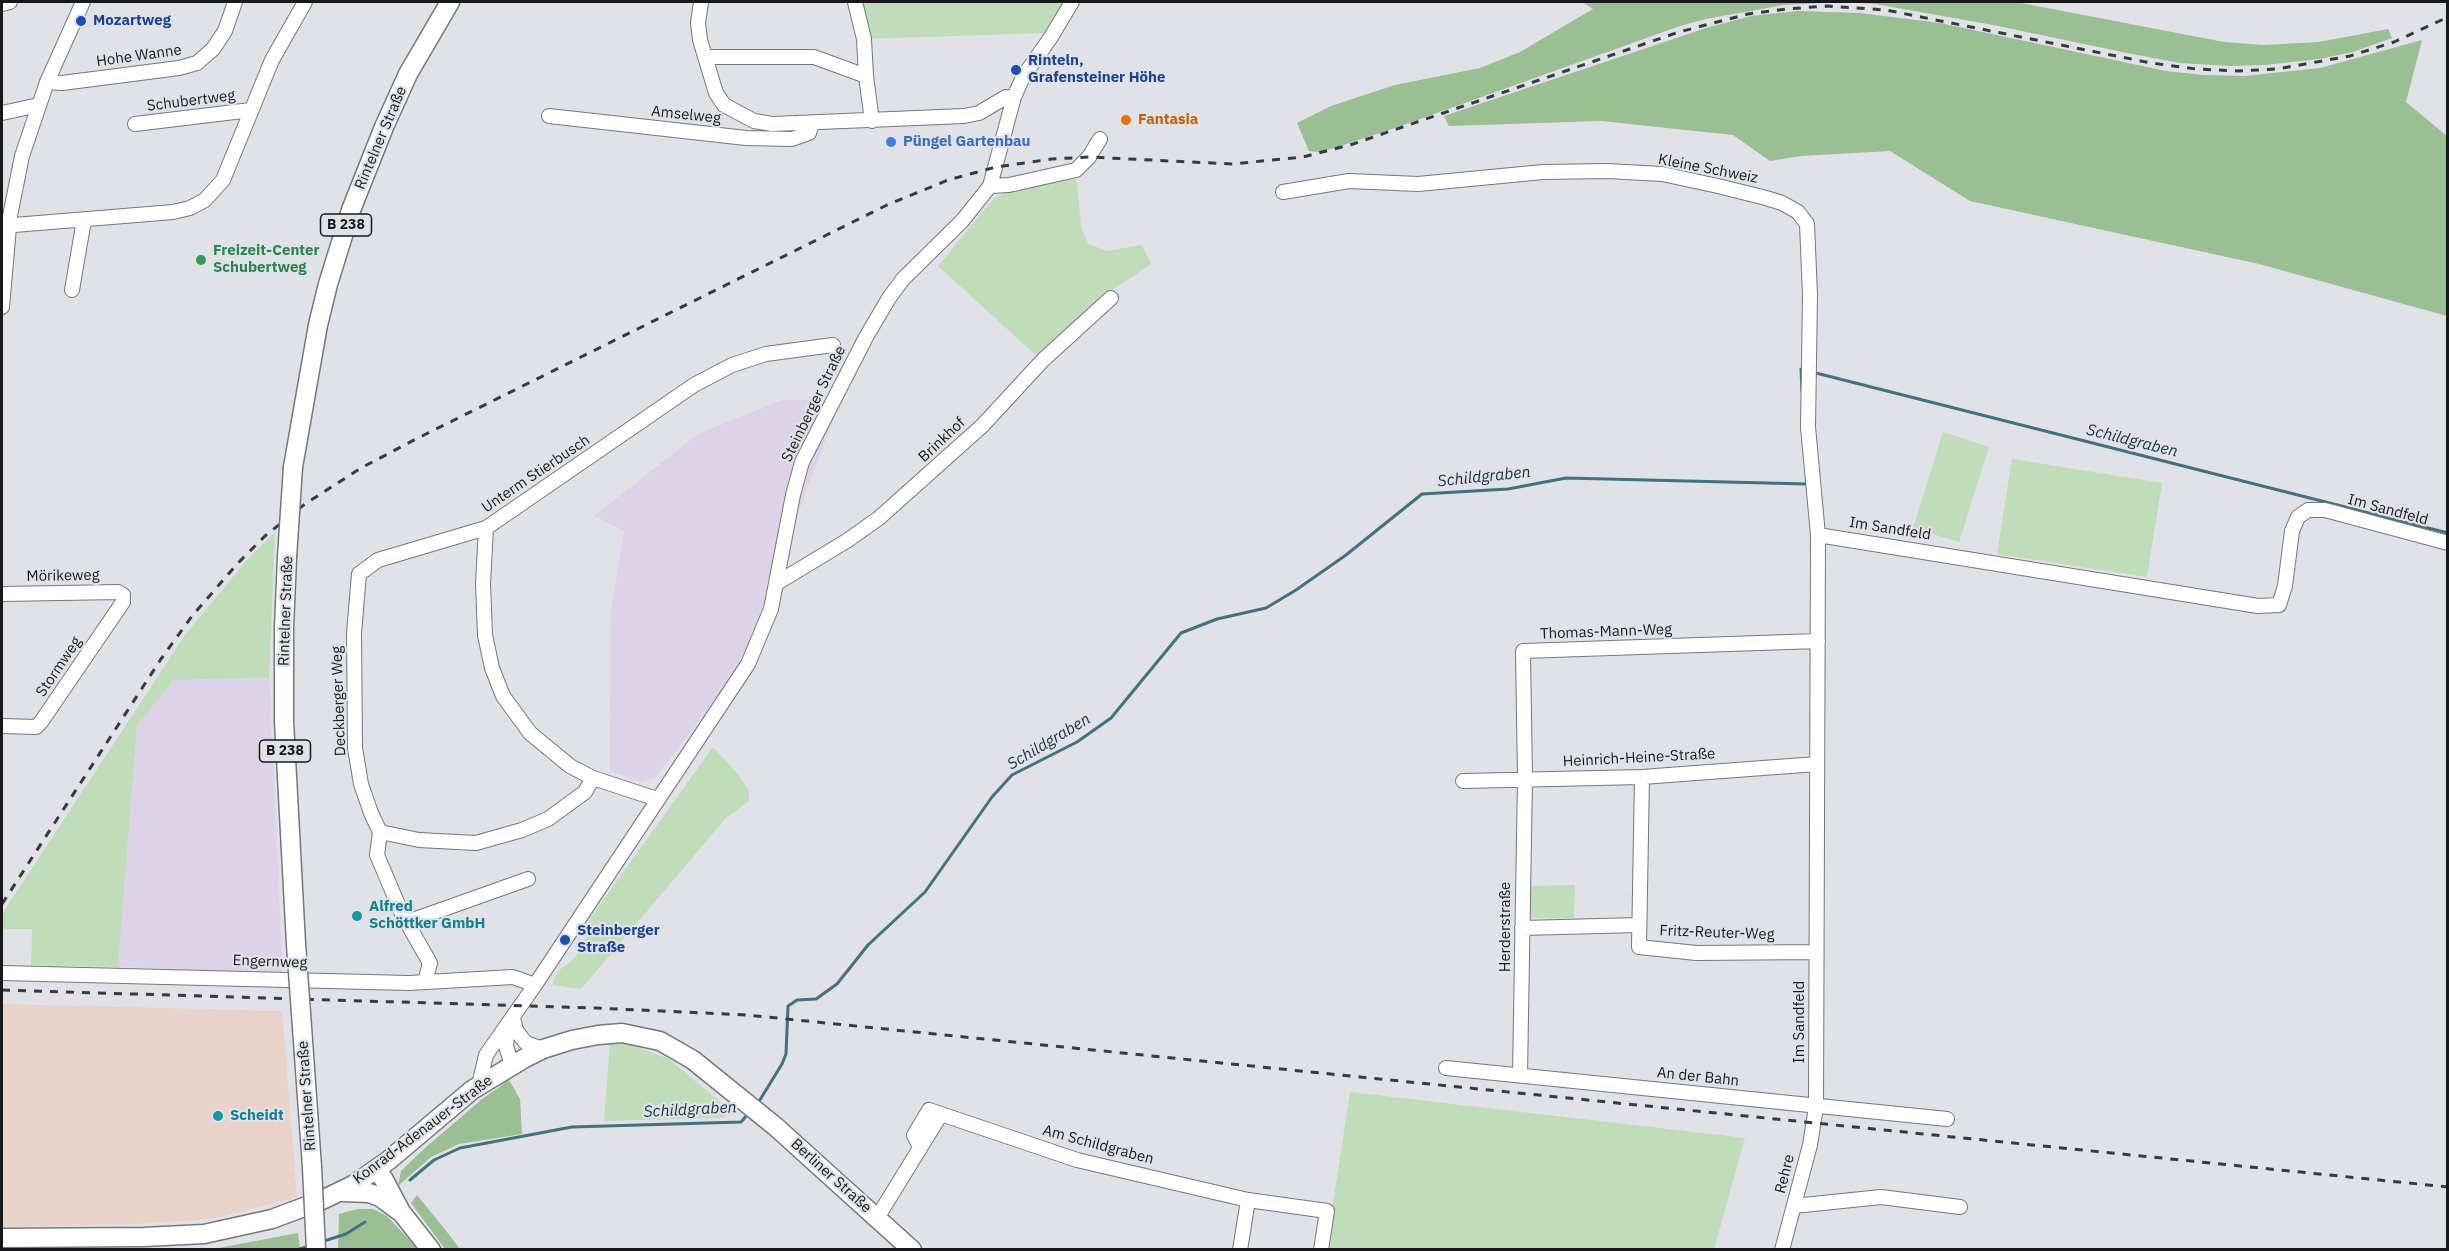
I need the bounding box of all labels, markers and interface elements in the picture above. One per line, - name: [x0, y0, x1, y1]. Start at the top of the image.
- place label: Mozartweg: [93, 12, 171, 30]
- marker: Mozartweg: [74, 14, 88, 28]
- street label: Hohe Wanne: [95, 41, 183, 71]
- place label: Rinteln, Grafensteiner Höhe: [1028, 52, 1165, 87]
- marker: Rinteln, Grafensteiner Höhe: [1009, 63, 1023, 77]
- street label: Rintelner Straße: [351, 84, 411, 192]
- street label: Schubertweg: [146, 87, 236, 115]
- street label: Amselweg: [650, 102, 722, 128]
- place label: Fantasia: [1138, 111, 1198, 129]
- marker: Fantasia: [1119, 113, 1133, 127]
- place label: Püngel Gartenbau: [903, 133, 1031, 151]
- marker: Püngel Gartenbau: [884, 135, 898, 149]
- street label: Kleine Schweiz: [1657, 151, 1759, 187]
- road number: B 238: [320, 214, 372, 236]
- place label: Freizeit-Center Schubertweg: [213, 242, 320, 277]
- marker: Freizeit-Center Schubertweg: [194, 253, 208, 267]
- street label: Steinberger Straße: [778, 343, 850, 465]
- street label: Brinkhof: [915, 414, 969, 466]
- water label: Schildgraben: [2084, 420, 2180, 462]
- street label: Unterm Stierbusch: [479, 431, 593, 517]
- water label: Schildgraben: [1437, 463, 1531, 491]
- street label: Im Sandfeld: [2346, 491, 2430, 529]
- street label: Im Sandfeld: [1848, 514, 1932, 544]
- street label: Rintelner Straße: [275, 555, 297, 667]
- street label: Mörikeweg: [26, 566, 100, 586]
- street label: Thomas-Mann-Weg: [1540, 621, 1672, 643]
- street label: Stormweg: [32, 634, 86, 700]
- street label: Deckberger Weg: [328, 646, 350, 756]
- water label: Schildgraben: [1004, 710, 1094, 774]
- road number: B 238: [260, 740, 310, 762]
- street label: Heinrich-Heine-Straße: [1562, 745, 1716, 771]
- street label: Herderstraße: [1497, 882, 1515, 972]
- place label: Alfred Schöttker GmbH: [369, 898, 485, 933]
- marker: Alfred Schöttker GmbH: [350, 909, 364, 923]
- place label: Steinberger Straße: [577, 922, 660, 957]
- street label: Fritz-Reuter-Weg: [1659, 922, 1775, 944]
- marker: Steinberger Straße: [558, 933, 572, 947]
- street label: Engernweg: [232, 952, 308, 972]
- street label: Im Sandfeld: [1791, 981, 1809, 1063]
- street label: Rintelner Straße: [294, 1040, 320, 1152]
- street label: An der Bahn: [1656, 1064, 1740, 1090]
- street label: Konrad-Adenauer-Straße: [350, 1072, 496, 1188]
- water label: Schildgraben: [643, 1098, 737, 1122]
- place label: Scheidt: [230, 1107, 284, 1125]
- marker: Scheidt: [211, 1109, 225, 1123]
- street label: Am Schildgraben: [1040, 1122, 1156, 1168]
- street label: Berliner Straße: [787, 1135, 875, 1217]
- street label: Rehre: [1771, 1153, 1799, 1195]

